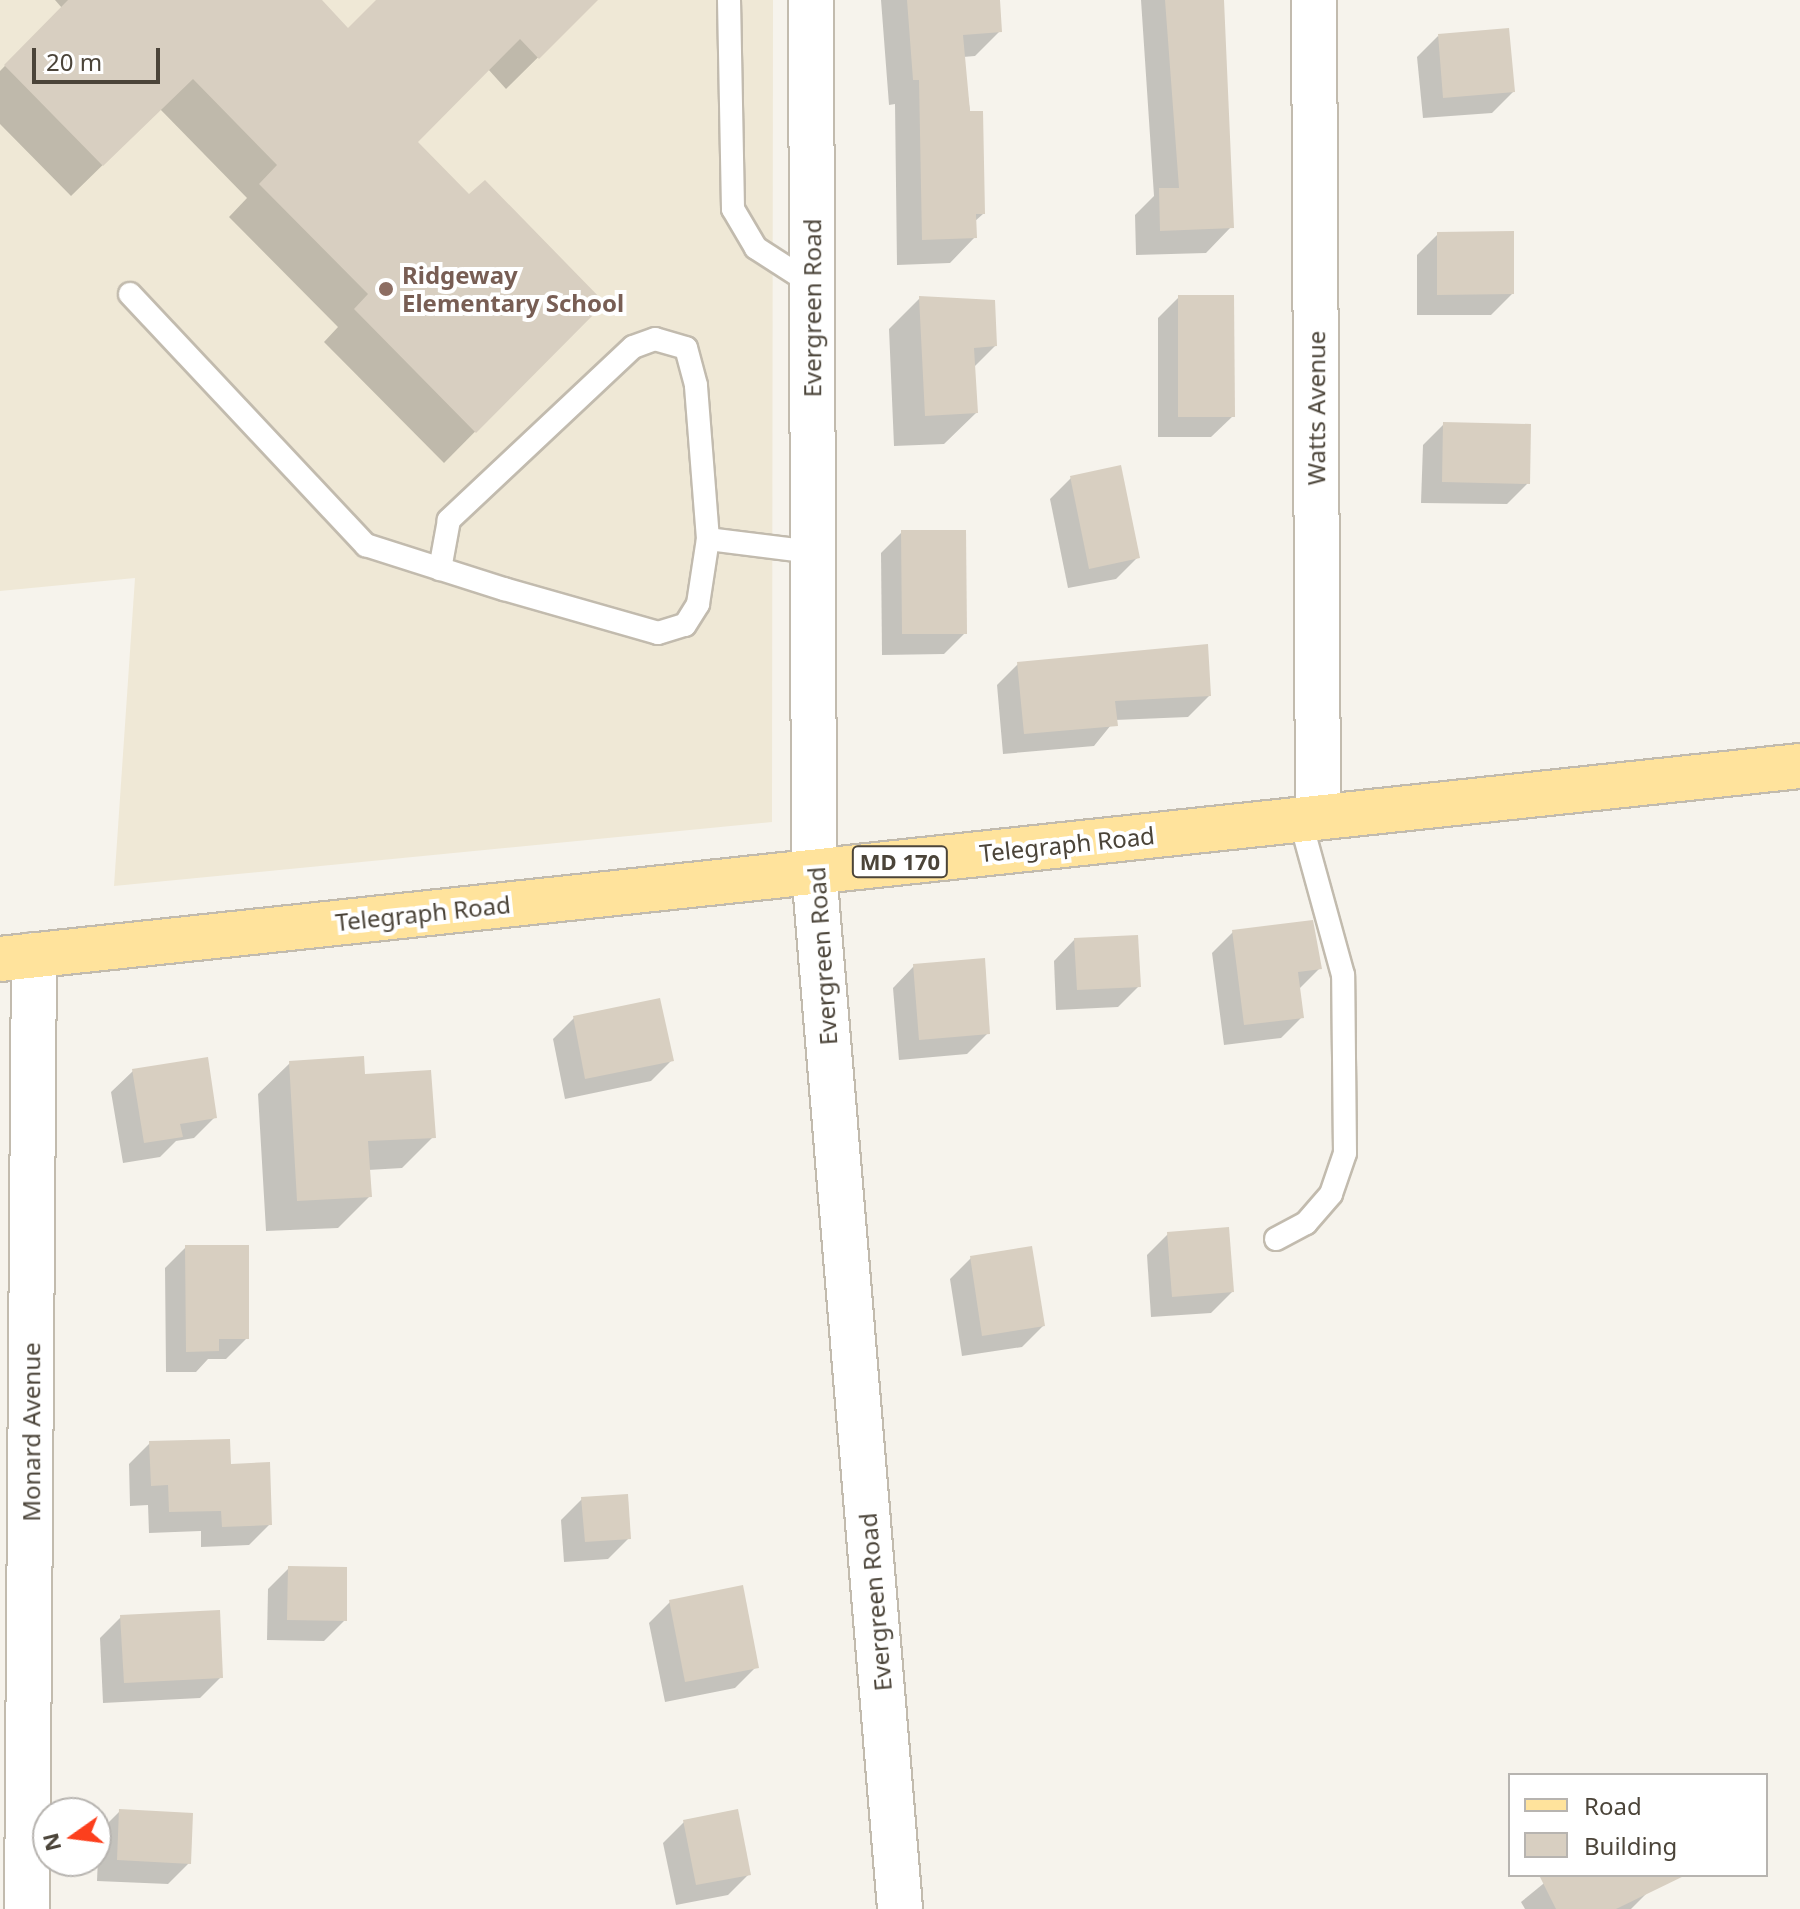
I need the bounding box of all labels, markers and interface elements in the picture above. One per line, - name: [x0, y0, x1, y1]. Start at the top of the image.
- scale bar: [36, 32, 164, 82]
- text: 20 m: [46, 45, 102, 78]
- street label: Evergreen Road: [798, 219, 826, 397]
- place label: Ridgeway Elementary School: [402, 261, 624, 317]
- marker: Ridgeway Elementary School: [377, 280, 395, 298]
- street label: Watts Avenue: [1302, 331, 1330, 485]
- street label: Telegraph Road: [978, 820, 1156, 868]
- road number: MD 170: [850, 844, 950, 880]
- street label: Evergreen Road: [801, 866, 843, 1046]
- street label: Telegraph Road: [334, 889, 512, 937]
- street label: Monard Avenue: [17, 1342, 45, 1522]
- street label: Evergreen Road: [853, 1512, 897, 1692]
- legend: [1508, 1773, 1768, 1877]
- text: Road: [1584, 1789, 1642, 1822]
- north arrow: [32, 1797, 112, 1877]
- text: Building: [1584, 1829, 1677, 1862]
- text: N: [34, 1830, 67, 1855]

